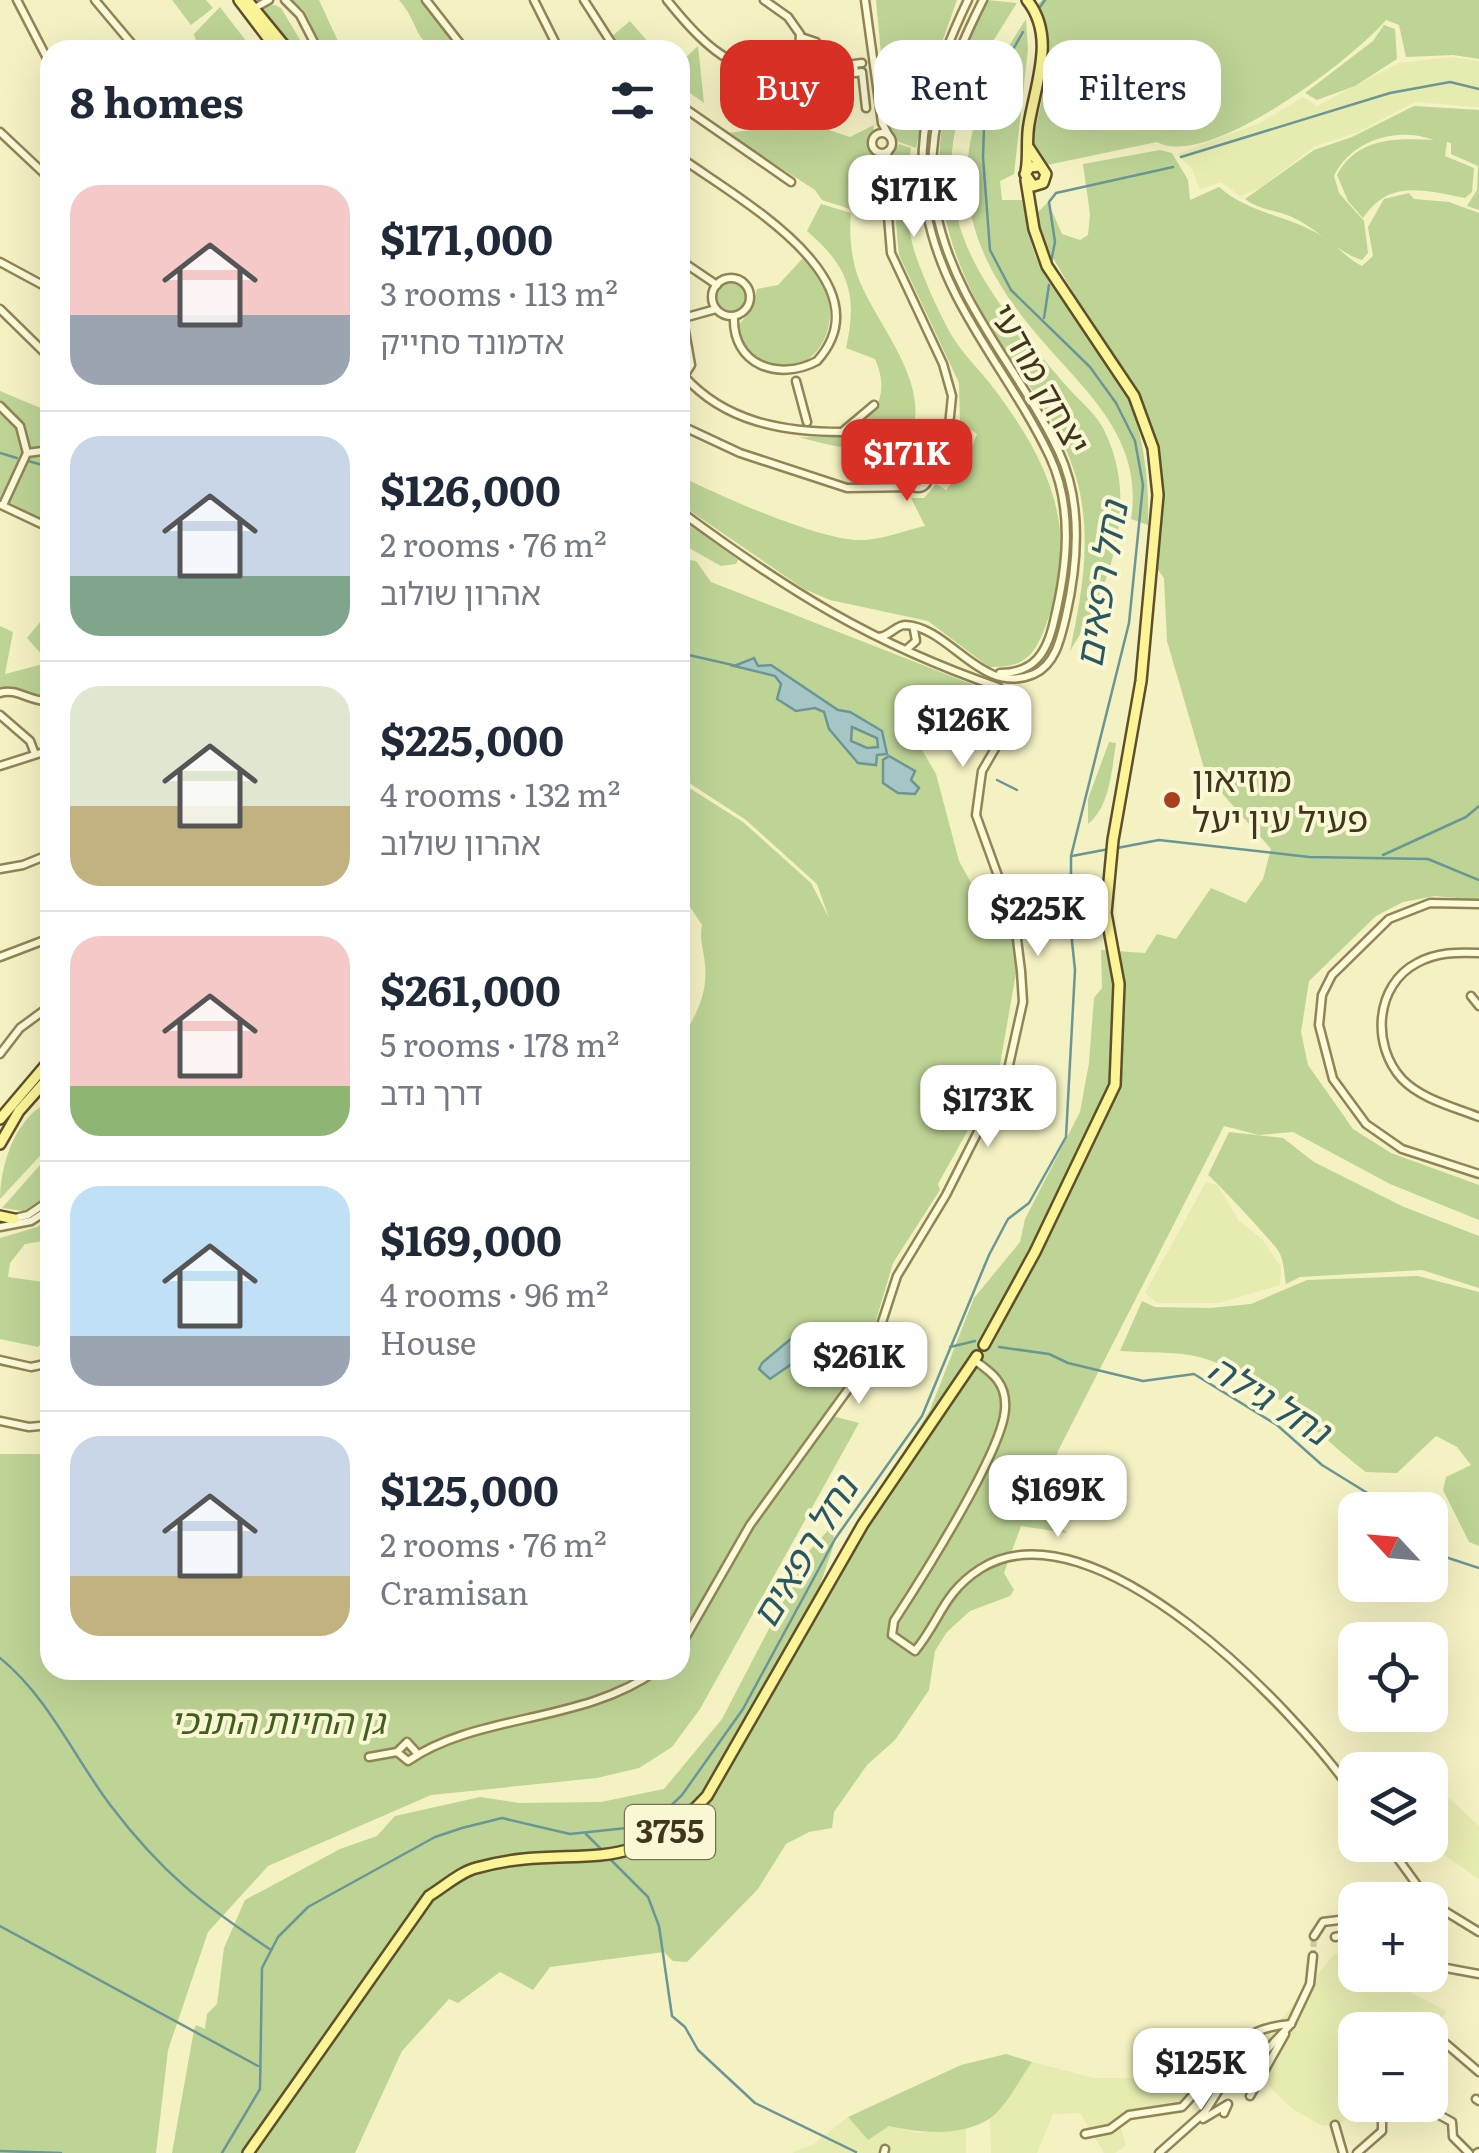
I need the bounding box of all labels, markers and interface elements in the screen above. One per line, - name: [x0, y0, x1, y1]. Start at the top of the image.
- chip: Buy: [720, 40, 854, 130]
- chip: Rent: [874, 40, 1023, 130]
- chip: Filters: [1043, 40, 1221, 130]
- text: 8 homes: [70, 69, 244, 131]
- icon: filters: [605, 73, 660, 128]
- pin: $171K: [844, 155, 984, 240]
- text: $171K: [870, 163, 958, 211]
- text: $171,000: [380, 206, 553, 268]
- icon: home: [150, 225, 270, 345]
- text: 3 rooms · 113 m²: [380, 268, 618, 316]
- street label: יצחק מודעי: [980, 293, 1106, 463]
- text: אדמונד סחייק: [380, 316, 565, 364]
- pin: $171K: [837, 419, 977, 504]
- text: $171K: [863, 427, 951, 475]
- text: $126,000: [380, 457, 561, 519]
- icon: home: [150, 476, 270, 596]
- water label: נחל רפאים: [1057, 494, 1140, 672]
- text: 2 rooms · 76 m²: [380, 519, 607, 567]
- text: אהרון שולוב: [380, 567, 541, 615]
- pin: $126K: [893, 685, 1033, 770]
- text: $126K: [916, 693, 1010, 741]
- text: $225,000: [380, 707, 564, 769]
- icon: home: [150, 726, 270, 846]
- place label: מוזיאון פעיל עין יעל: [1192, 751, 1368, 843]
- text: 4 rooms · 132 m²: [380, 769, 620, 817]
- marker: מוזיאון פעיל עין יעל: [1161, 789, 1183, 811]
- text: אהרון שולוב: [380, 817, 541, 865]
- pin: $225K: [968, 874, 1108, 959]
- text: $225K: [990, 882, 1086, 930]
- text: $261,000: [380, 957, 561, 1019]
- icon: home: [150, 976, 270, 1096]
- text: 5 rooms · 178 m²: [380, 1019, 619, 1067]
- pin: $173K: [918, 1065, 1058, 1150]
- text: דרך נדב: [380, 1067, 483, 1115]
- text: $173K: [942, 1073, 1034, 1121]
- text: $169,000: [380, 1207, 562, 1269]
- icon: home: [150, 1226, 270, 1346]
- text: 4 rooms · 96 m²: [380, 1269, 609, 1317]
- text: House: [380, 1317, 476, 1365]
- pin: $261K: [789, 1322, 929, 1407]
- text: $261K: [812, 1330, 906, 1378]
- water label: נחל גילה: [1199, 1337, 1345, 1458]
- pin: $169K: [988, 1455, 1128, 1540]
- text: $125,000: [380, 1457, 559, 1519]
- water label: נחל רפאים: [734, 1461, 871, 1637]
- text: $169K: [1011, 1463, 1105, 1511]
- icon: home: [150, 1476, 270, 1596]
- north arrow: [1338, 1492, 1448, 1602]
- map controls: [1338, 1492, 1448, 2122]
- text: 2 rooms · 76 m²: [380, 1519, 607, 1567]
- text: Cramisan: [380, 1567, 529, 1615]
- button: locate: [1338, 1622, 1448, 1732]
- park label: גן החיות התנכי: [170, 1693, 387, 1745]
- button: layers: [1338, 1752, 1448, 1862]
- road number: 3755: [625, 1805, 715, 1859]
- button: +: [1338, 1882, 1448, 1992]
- button: −: [1338, 2012, 1448, 2122]
- pin: $125K: [1131, 2028, 1271, 2113]
- text: $125K: [1155, 2036, 1247, 2084]

